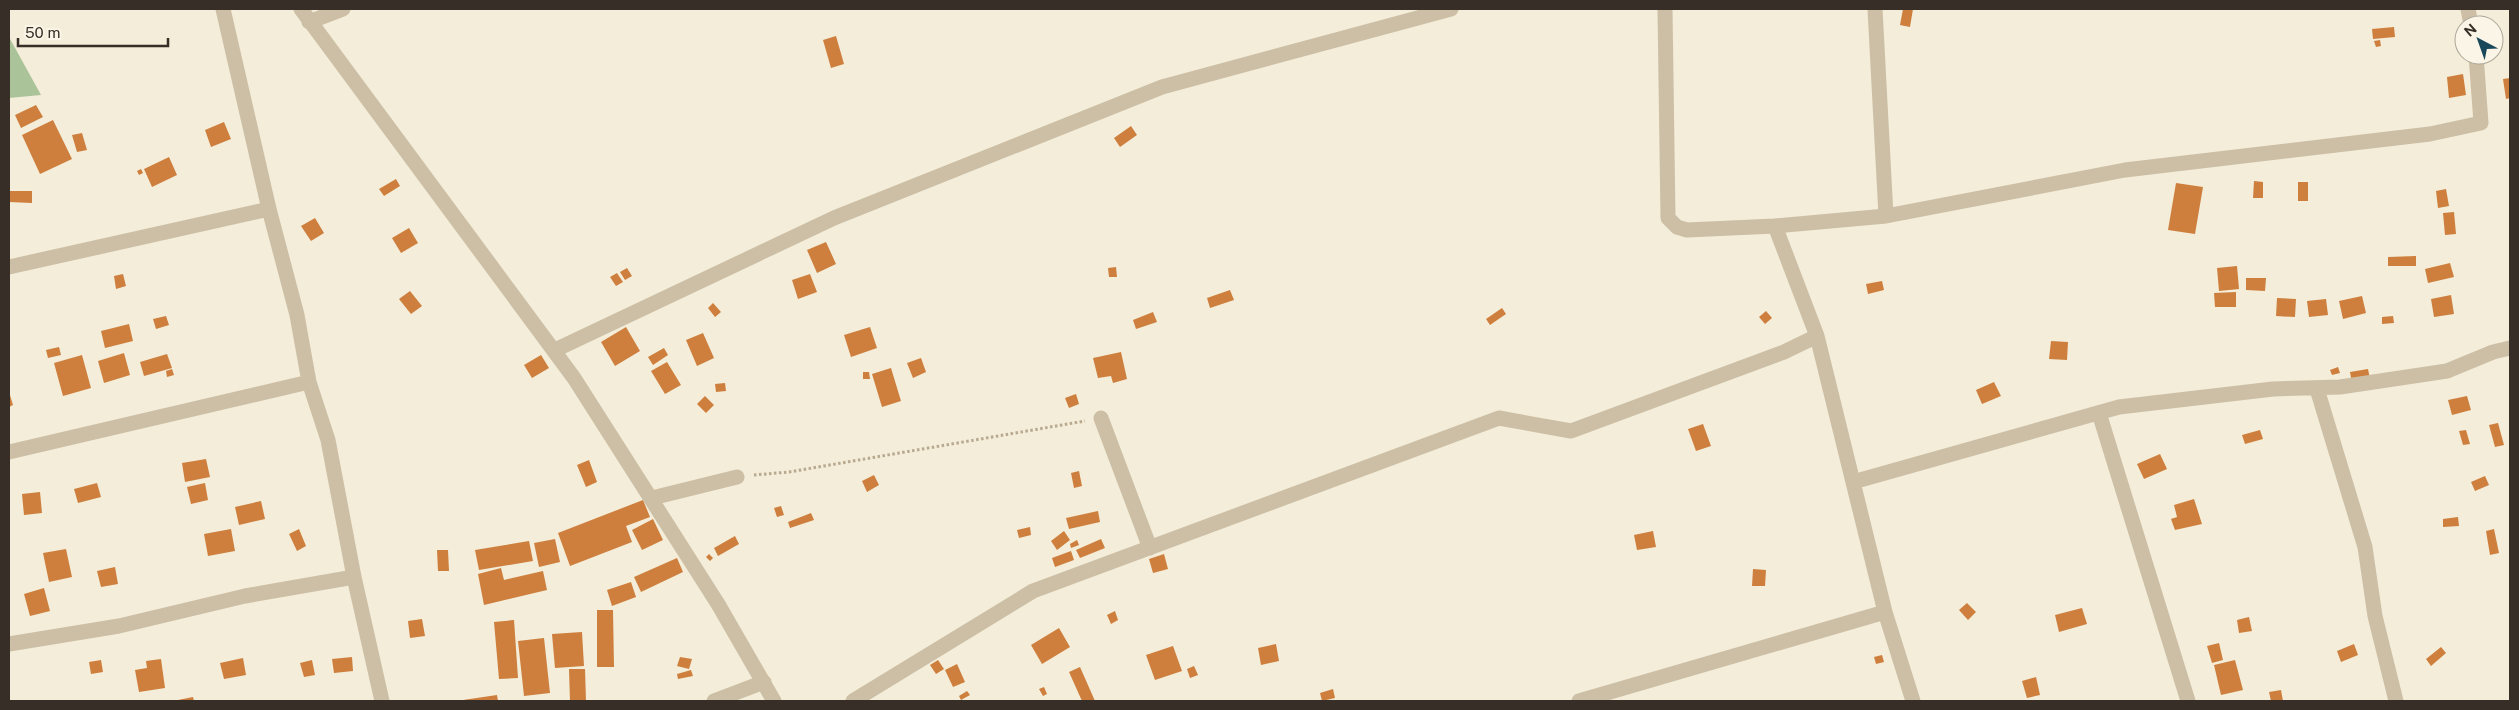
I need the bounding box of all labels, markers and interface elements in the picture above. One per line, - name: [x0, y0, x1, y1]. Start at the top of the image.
- scale bar: [18, 15, 168, 47]
- north arrow: [2454, 15, 2504, 65]
- text: N: [2461, 21, 2480, 40]
- text: 50 m: [25, 24, 60, 41]

